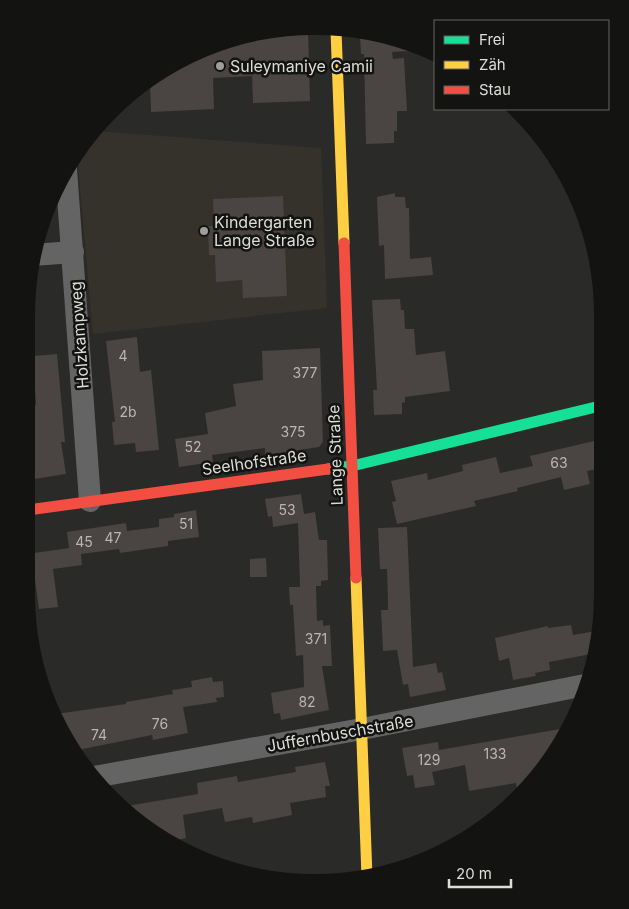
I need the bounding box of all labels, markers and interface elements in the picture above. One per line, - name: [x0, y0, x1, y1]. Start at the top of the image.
- legend: [434, 20, 609, 110]
- text: Frei: [479, 30, 505, 49]
- text: Zäh: [479, 55, 506, 74]
- place label: Suleymaniye Camii: [230, 56, 373, 76]
- marker: Suleymaniye Camii: [214, 60, 226, 72]
- text: Stau: [479, 80, 511, 99]
- place label: Kindergarten Lange Straße: [214, 212, 315, 250]
- marker: Kindergarten Lange Straße: [198, 225, 210, 237]
- street label: Holzkampweg: [65, 281, 93, 389]
- house number: 4: [118, 347, 128, 364]
- house number: 377: [293, 364, 317, 381]
- house number: 2b: [119, 403, 137, 420]
- street label: Lange Straße: [323, 404, 347, 506]
- house number: 375: [281, 423, 305, 440]
- house number: 52: [184, 438, 202, 455]
- street label: Seelhofstraße: [200, 445, 308, 479]
- house number: 63: [550, 454, 568, 471]
- house number: 53: [278, 501, 296, 518]
- house number: 51: [179, 515, 193, 532]
- house number: 47: [105, 529, 122, 546]
- house number: 45: [75, 533, 93, 550]
- house number: 371: [305, 630, 327, 647]
- house number: 82: [298, 693, 316, 710]
- street label: Juffernbuschstraße: [265, 710, 415, 756]
- house number: 76: [152, 715, 168, 732]
- house number: 74: [91, 726, 107, 743]
- house number: 133: [484, 745, 507, 762]
- house number: 129: [418, 751, 440, 768]
- scale bar: [449, 856, 512, 888]
- text: 20 m: [456, 864, 492, 883]

